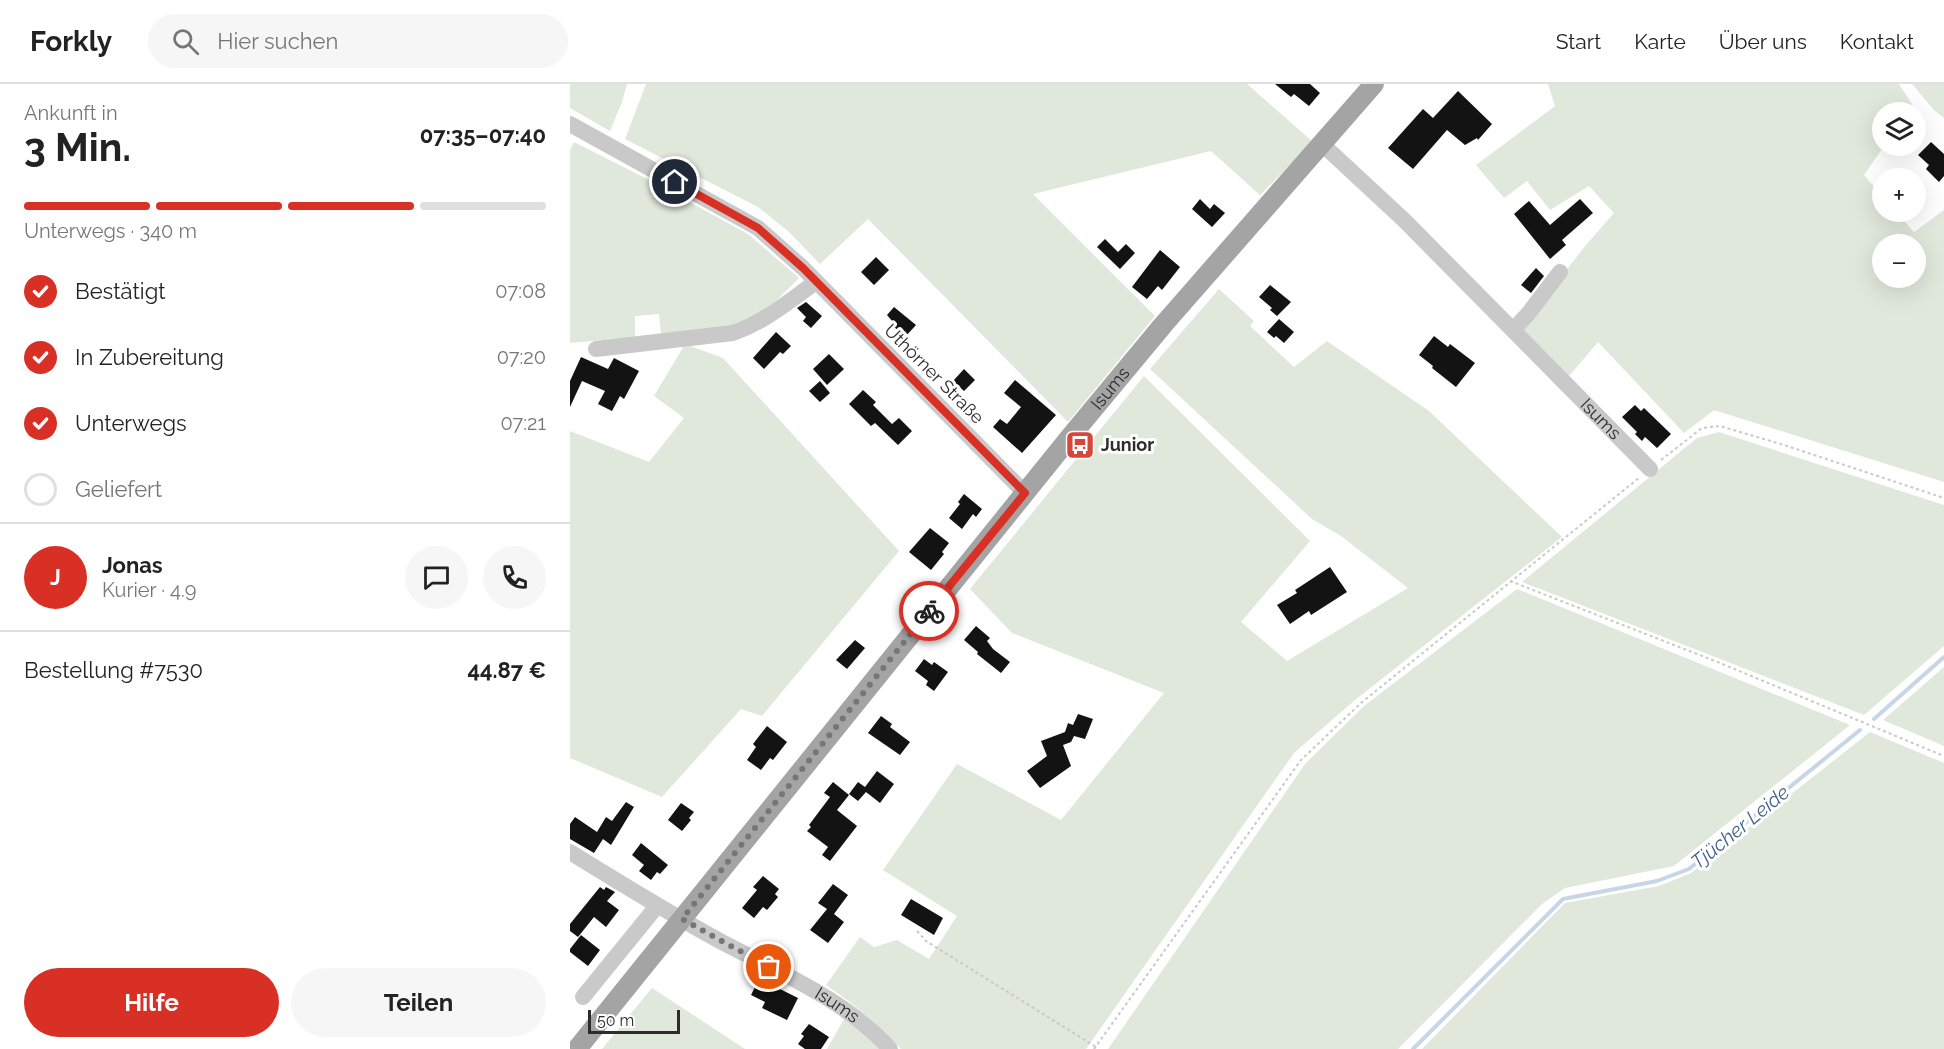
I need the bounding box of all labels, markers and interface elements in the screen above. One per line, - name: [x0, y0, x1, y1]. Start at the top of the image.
- search box: [148, 14, 568, 68]
- text: Forkly: [30, 25, 112, 58]
- icon: search: [169, 25, 202, 58]
- text: Hier suchen: [217, 28, 338, 54]
- text: Start: [1556, 29, 1601, 54]
- text: Karte: [1634, 29, 1686, 54]
- text: Über uns: [1719, 29, 1807, 54]
- text: Kontakt: [1840, 29, 1914, 54]
- text: Ankunft in: [24, 101, 118, 125]
- map controls: [1872, 102, 1926, 288]
- button: layers: [1872, 102, 1926, 156]
- text: 07:35–07:40: [420, 122, 546, 148]
- text: 3 Min.: [24, 124, 131, 170]
- pin: [649, 156, 700, 207]
- icon: home: [658, 165, 691, 198]
- button: +: [1872, 168, 1926, 222]
- text: Unterwegs · 340 m: [24, 219, 197, 243]
- button: −: [1872, 234, 1926, 288]
- icon: check: [24, 275, 57, 308]
- text: Bestätigt: [75, 278, 166, 304]
- text: 07:08: [495, 279, 546, 303]
- street label: Uthörner Straße: [880, 320, 989, 428]
- icon: check: [24, 341, 57, 374]
- text: In Zubereitung: [75, 344, 224, 370]
- text: 07:20: [497, 345, 546, 369]
- street label: Isums: [1086, 362, 1134, 414]
- street label: Isums: [1576, 394, 1626, 444]
- icon: check: [24, 407, 57, 440]
- text: Unterwegs: [75, 410, 187, 436]
- text: 07:21: [500, 411, 546, 435]
- bus stop icon: Junior: [1064, 429, 1096, 461]
- place label: Junior: [1101, 434, 1154, 455]
- text: Geliefert: [75, 476, 162, 502]
- button: chat: [405, 546, 468, 609]
- button: phone: [483, 546, 546, 609]
- text: Jonas: [102, 552, 163, 578]
- text: J: [50, 564, 61, 590]
- text: Kurier · 4.9: [102, 578, 196, 602]
- courier: [899, 581, 959, 641]
- icon: bike: [913, 595, 946, 628]
- text: Bestellung #7530: [24, 657, 203, 683]
- text: 44.87 €: [467, 657, 546, 683]
- water label: Tjücher Leide: [1686, 780, 1794, 874]
- pin: [743, 941, 794, 992]
- icon: bag: [752, 950, 785, 983]
- button: Hilfe: [24, 968, 279, 1037]
- button: Teilen: [291, 968, 546, 1037]
- street label: Isums: [811, 982, 864, 1027]
- scale bar: [588, 1007, 680, 1034]
- text: 50 m: [597, 1011, 634, 1030]

